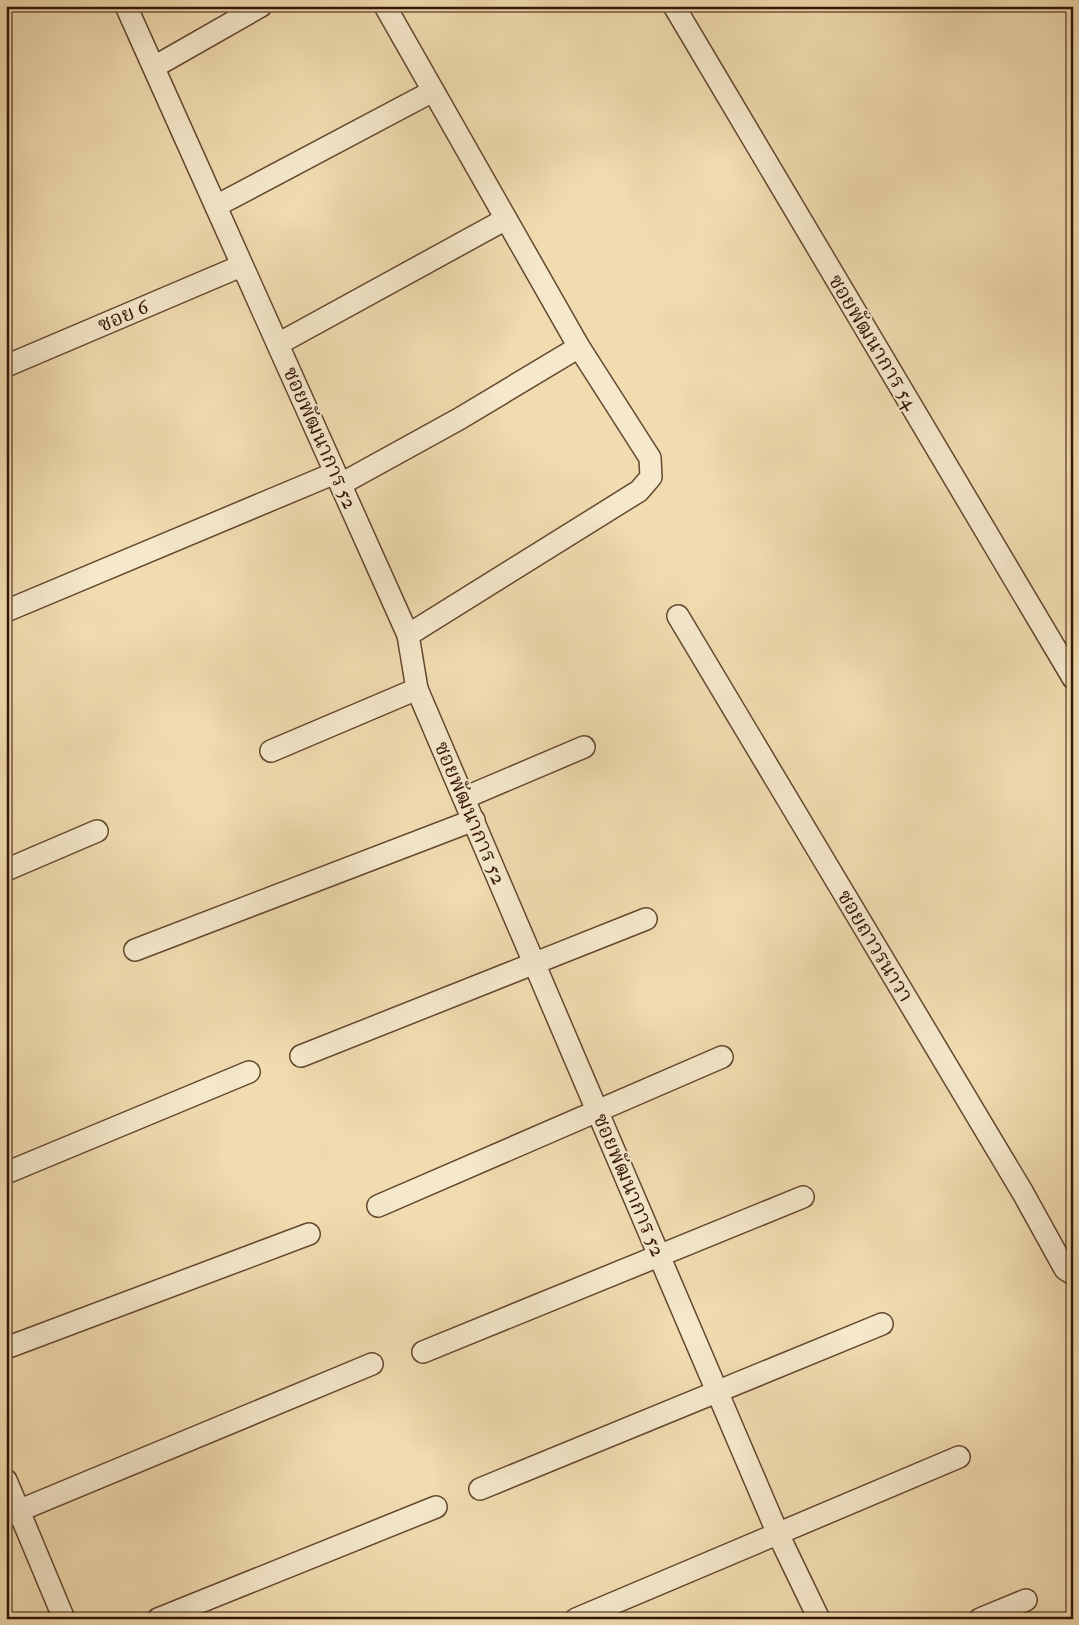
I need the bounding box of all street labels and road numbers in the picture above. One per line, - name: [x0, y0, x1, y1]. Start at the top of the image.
- street label: ซอยพัฒนาการ 54: [822, 269, 925, 416]
- street label: ซอย 6: [94, 293, 154, 339]
- street label: ซอยพัฒนาการ 52: [277, 363, 363, 513]
- street label: ซอยพัฒนาการ 52: [428, 737, 512, 889]
- street label: ซอยถาวรนาวา: [831, 885, 919, 1007]
- street label: ซอยพัฒนาการ 52: [587, 1109, 671, 1261]

